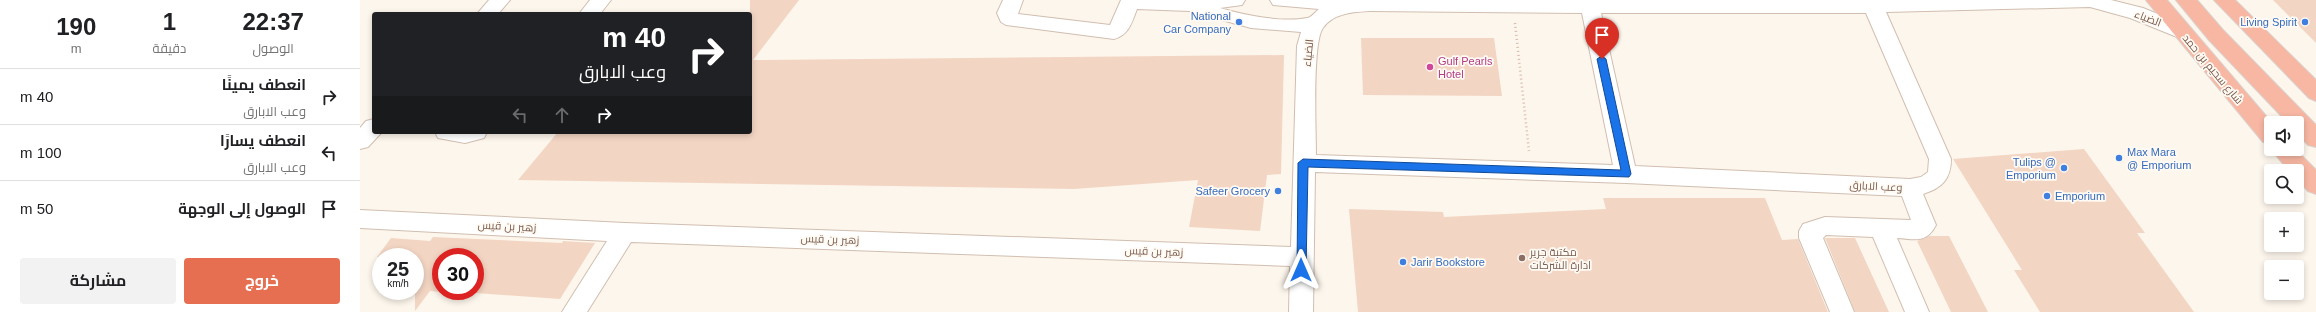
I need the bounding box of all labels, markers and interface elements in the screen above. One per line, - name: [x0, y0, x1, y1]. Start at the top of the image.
- street label: الضياء: [2133, 7, 2163, 29]
- text: 1: [163, 8, 176, 35]
- text: 22:37: [242, 8, 304, 35]
- place label: National Car Company: [1163, 10, 1231, 35]
- text: 190: [56, 13, 96, 40]
- place label: Living Spirit: [2240, 16, 2297, 28]
- marker: National Car Company: [1234, 17, 1244, 27]
- marker: Living Spirit: [2300, 17, 2310, 27]
- pin: [1585, 18, 1619, 59]
- text: 40 m: [602, 22, 666, 53]
- icon: arrive: [1591, 24, 1613, 46]
- icon: right: [680, 28, 732, 80]
- street label: شارع سحيم بن حمد: [2179, 32, 2245, 107]
- street label: الضياء: [1301, 39, 1315, 67]
- text: m: [71, 41, 82, 56]
- text: دقيقة: [152, 41, 186, 56]
- text: الوصول: [252, 41, 294, 56]
- place label: Gulf Pearls Hotel: [1438, 55, 1493, 80]
- text: وعب الابارق: [579, 62, 666, 82]
- marker: Gulf Pearls Hotel: [1425, 62, 1435, 72]
- text: انعطف يمينًا: [222, 76, 306, 93]
- icon: right: [318, 86, 340, 108]
- text: 40 m: [20, 88, 53, 105]
- text: وعب الابارق: [243, 104, 306, 119]
- icon: left: [509, 104, 531, 126]
- icon: ahead: [551, 104, 573, 126]
- icon: right: [593, 104, 615, 126]
- map controls: [2264, 116, 2304, 300]
- button: sound: [2264, 116, 2304, 156]
- text: انعطف يسارًا: [220, 132, 306, 149]
- icon: left: [318, 142, 340, 164]
- text: 100 m: [20, 144, 62, 161]
- place label: Max Mara @ Emporium: [2127, 146, 2191, 171]
- marker: Max Mara @ Emporium: [2114, 153, 2124, 163]
- place label: Tulips @ Emporium: [2006, 156, 2056, 181]
- text: وعب الابارق: [243, 160, 306, 175]
- marker: Tulips @ Emporium: [2059, 163, 2069, 173]
- button: search: [2264, 164, 2304, 204]
- street label: وعب الابارق: [1849, 179, 1903, 194]
- place label: Safeer Grocery: [1195, 185, 1270, 197]
- marker: Safeer Grocery: [1273, 186, 1283, 196]
- place label: Emporium: [2055, 190, 2105, 202]
- marker: Emporium: [2042, 191, 2052, 201]
- icon: arrive: [318, 198, 340, 220]
- text: 50 m: [20, 200, 53, 217]
- text: الوصول إلى الوجهة: [178, 200, 306, 217]
- button: +: [2264, 212, 2304, 252]
- street label: زهير بن قيس: [477, 218, 537, 235]
- street label: زهير بن قيس: [800, 232, 860, 247]
- street label: زهير بن قيس: [1124, 244, 1184, 259]
- place label: مكتبة جرير ادارة الشركات: [1529, 246, 1591, 272]
- speed limit sign: 30: [432, 248, 484, 300]
- position arrow: [1280, 249, 1322, 291]
- marker: مكتبة جرير ادارة الشركات: [1517, 253, 1527, 263]
- place label: Jarir Bookstore: [1411, 256, 1485, 268]
- marker: Jarir Bookstore: [1398, 257, 1408, 267]
- button: مشاركة: [20, 258, 176, 304]
- button: خروج: [184, 258, 340, 304]
- text: 25: [387, 258, 409, 280]
- button: −: [2264, 260, 2304, 300]
- text: km/h: [387, 278, 409, 289]

